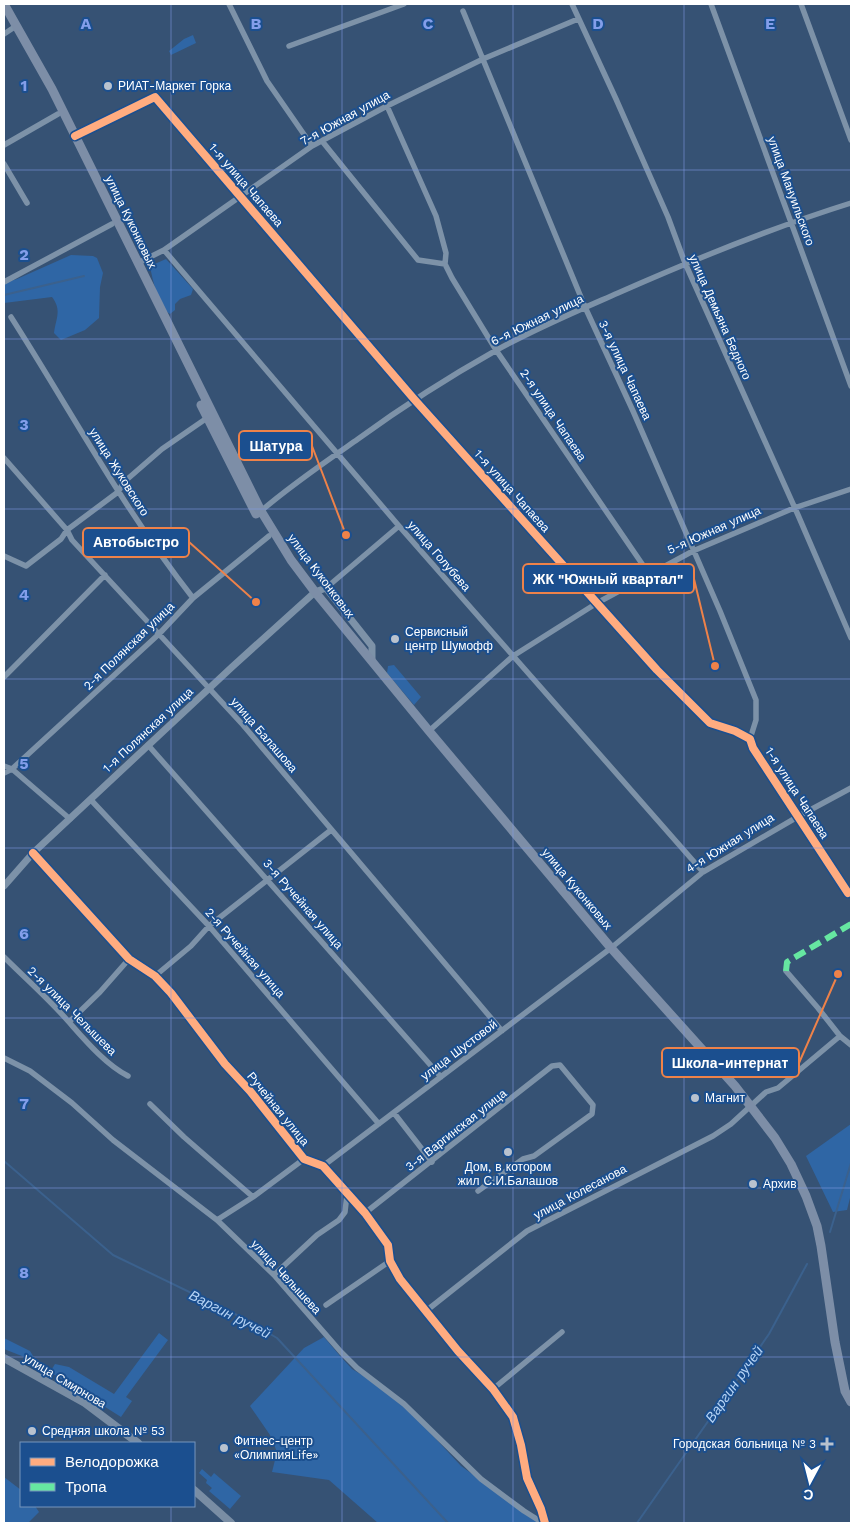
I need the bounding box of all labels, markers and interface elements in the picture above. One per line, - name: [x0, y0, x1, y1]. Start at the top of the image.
- text: A: [81, 14, 92, 33]
- text: B: [251, 14, 262, 33]
- text: C: [423, 14, 434, 33]
- text: D: [592, 14, 604, 33]
- text: E: [765, 14, 775, 33]
- text: 1: [21, 76, 27, 95]
- place label: РИАТ-Маркет Горка: [118, 79, 231, 93]
- marker: РИАТ-Маркет Горка: [102, 80, 114, 92]
- street label: 7-я Южная улица: [298, 88, 392, 148]
- street label: улица Мануильского: [765, 134, 817, 248]
- street label: 1-я улица Чапаева: [206, 140, 286, 230]
- street label: улица Куконковых: [102, 173, 160, 271]
- text: 2: [19, 245, 29, 264]
- street label: улица Демьяна Бедного: [686, 252, 754, 382]
- street label: 6-я Южная улица: [489, 291, 586, 348]
- street label: 3-я улица Чапаева: [596, 318, 654, 422]
- street label: 2-я улица Чапаева: [517, 366, 589, 464]
- text: 3: [19, 415, 29, 434]
- street label: улица Жуковского: [86, 425, 152, 519]
- callout: Шатура: [239, 431, 312, 460]
- text: Шатура: [250, 438, 303, 454]
- street label: 1-я улица Чапаева: [471, 447, 553, 535]
- street label: 5-я Южная улица: [665, 503, 763, 557]
- street label: улица Голубева: [405, 518, 474, 594]
- callout: Автобыстро: [83, 528, 189, 557]
- street label: улица Куконковых: [285, 531, 357, 621]
- text: Автобыстро: [93, 534, 179, 550]
- callout: ЖК "Южный квартал": [523, 564, 694, 593]
- text: ЖК "Южный квартал": [532, 571, 683, 587]
- text: 4: [19, 585, 29, 604]
- street label: 2-я Полянская улица: [81, 599, 177, 693]
- place label: Сервисный центр Шумофф: [405, 625, 493, 653]
- marker: Сервисный центр Шумофф: [389, 633, 401, 645]
- street label: 1-я Полянская улица: [100, 684, 196, 775]
- street label: улица Балашова: [228, 695, 300, 776]
- street label: 1-я улица Чапаева: [762, 745, 832, 841]
- text: 5: [19, 754, 29, 773]
- street label: 4-я Южная улица: [683, 810, 777, 876]
- street label: улица Куконковых: [539, 845, 615, 933]
- street label: 3-я Ручейная улица: [260, 856, 346, 952]
- street label: 2-я Ручейная улица: [202, 905, 288, 1001]
- text: 6: [19, 924, 29, 943]
- street label: 2-я улица Челышева: [25, 964, 119, 1058]
- street label: улица Шустовой: [418, 1017, 500, 1083]
- callout: Школа-интернат: [662, 1048, 799, 1077]
- text: Школа-интернат: [672, 1055, 788, 1071]
- street label: Ручейная улица: [244, 1069, 312, 1149]
- street label: 3-я Варгинская улица: [403, 1086, 510, 1174]
- place label: Магнит: [705, 1091, 746, 1105]
- marker: Магнит: [689, 1092, 701, 1104]
- text: 7: [19, 1094, 29, 1113]
- marker: Дом, в котором жил С.И.Балашов: [502, 1146, 514, 1158]
- place label: Дом, в котором жил С.И.Балашов: [458, 1160, 558, 1188]
- street label: улица Колесанова: [531, 1161, 629, 1222]
- place label: Архив: [763, 1177, 797, 1191]
- marker: Архив: [747, 1178, 759, 1190]
- street label: улица Челышева: [248, 1237, 324, 1317]
- text: 8: [19, 1263, 29, 1282]
- water label: Варгин ручей: [187, 1287, 274, 1341]
- water label: Варгин ручей: [702, 1343, 766, 1425]
- street label: улица Смирнова: [21, 1351, 109, 1411]
- place label: Средняя школа № 53: [42, 1424, 165, 1438]
- marker: Средняя школа № 53: [26, 1425, 38, 1437]
- place label: Фитнес-центр «ОлимпияLife»: [234, 1434, 319, 1462]
- place label: Городская больница № 3: [673, 1437, 816, 1451]
- marker: Городская больница № 3: [820, 1437, 834, 1451]
- legend: [20, 1442, 195, 1507]
- marker: Фитнес-центр «ОлимпияLife»: [218, 1442, 230, 1454]
- text: Велодорожка: [65, 1453, 159, 1471]
- north arrow: [785, 1457, 835, 1507]
- text: Тропа: [65, 1478, 107, 1496]
- text: С: [802, 1486, 814, 1503]

